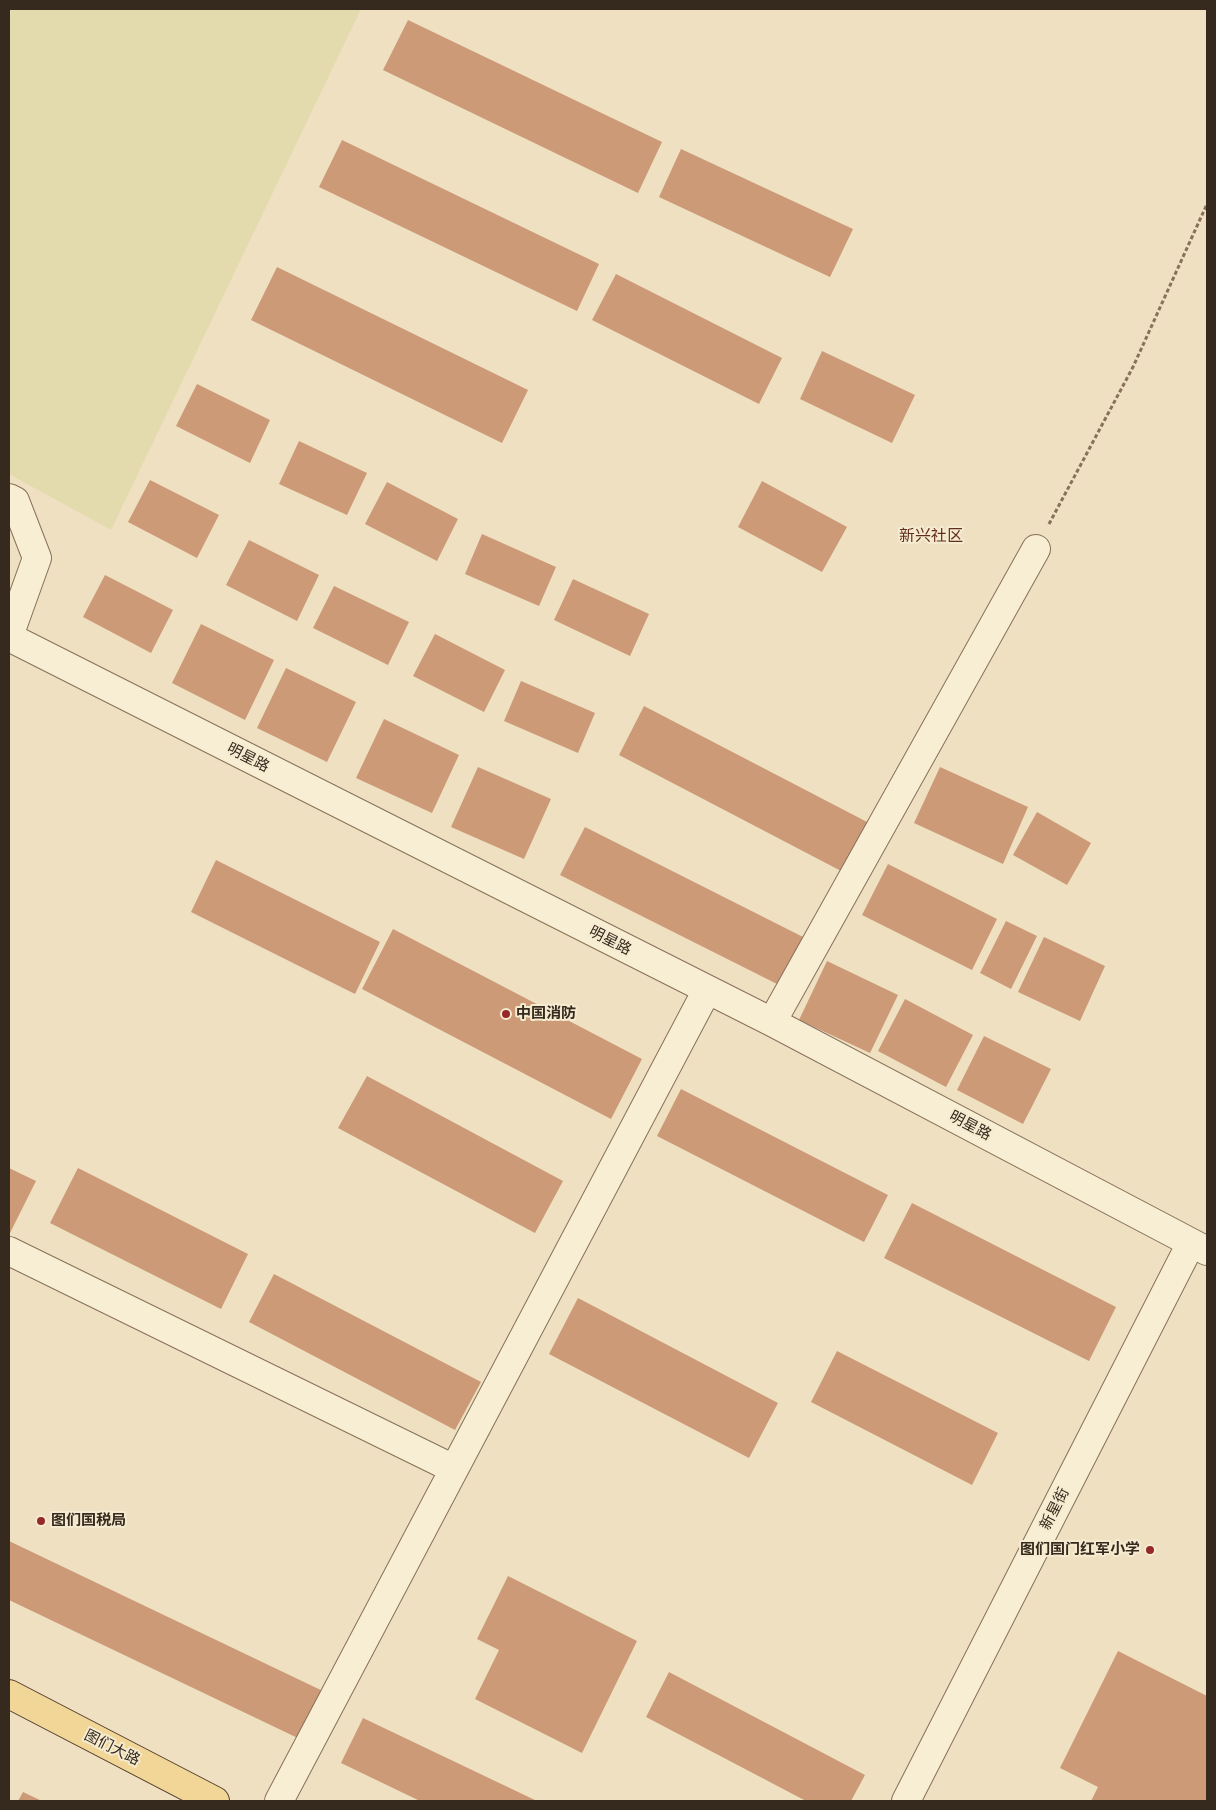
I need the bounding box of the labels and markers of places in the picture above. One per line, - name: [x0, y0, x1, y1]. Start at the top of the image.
- place label: 中国消防: [516, 1005, 576, 1023]
- marker: 中国消防: [500, 1008, 512, 1020]
- place label: 图们国税局: [51, 1512, 126, 1530]
- marker: 图们国税局: [35, 1515, 47, 1527]
- place label: 图们国门红军小学: [1020, 1541, 1140, 1559]
- marker: 图们国门红军小学: [1144, 1544, 1156, 1556]

